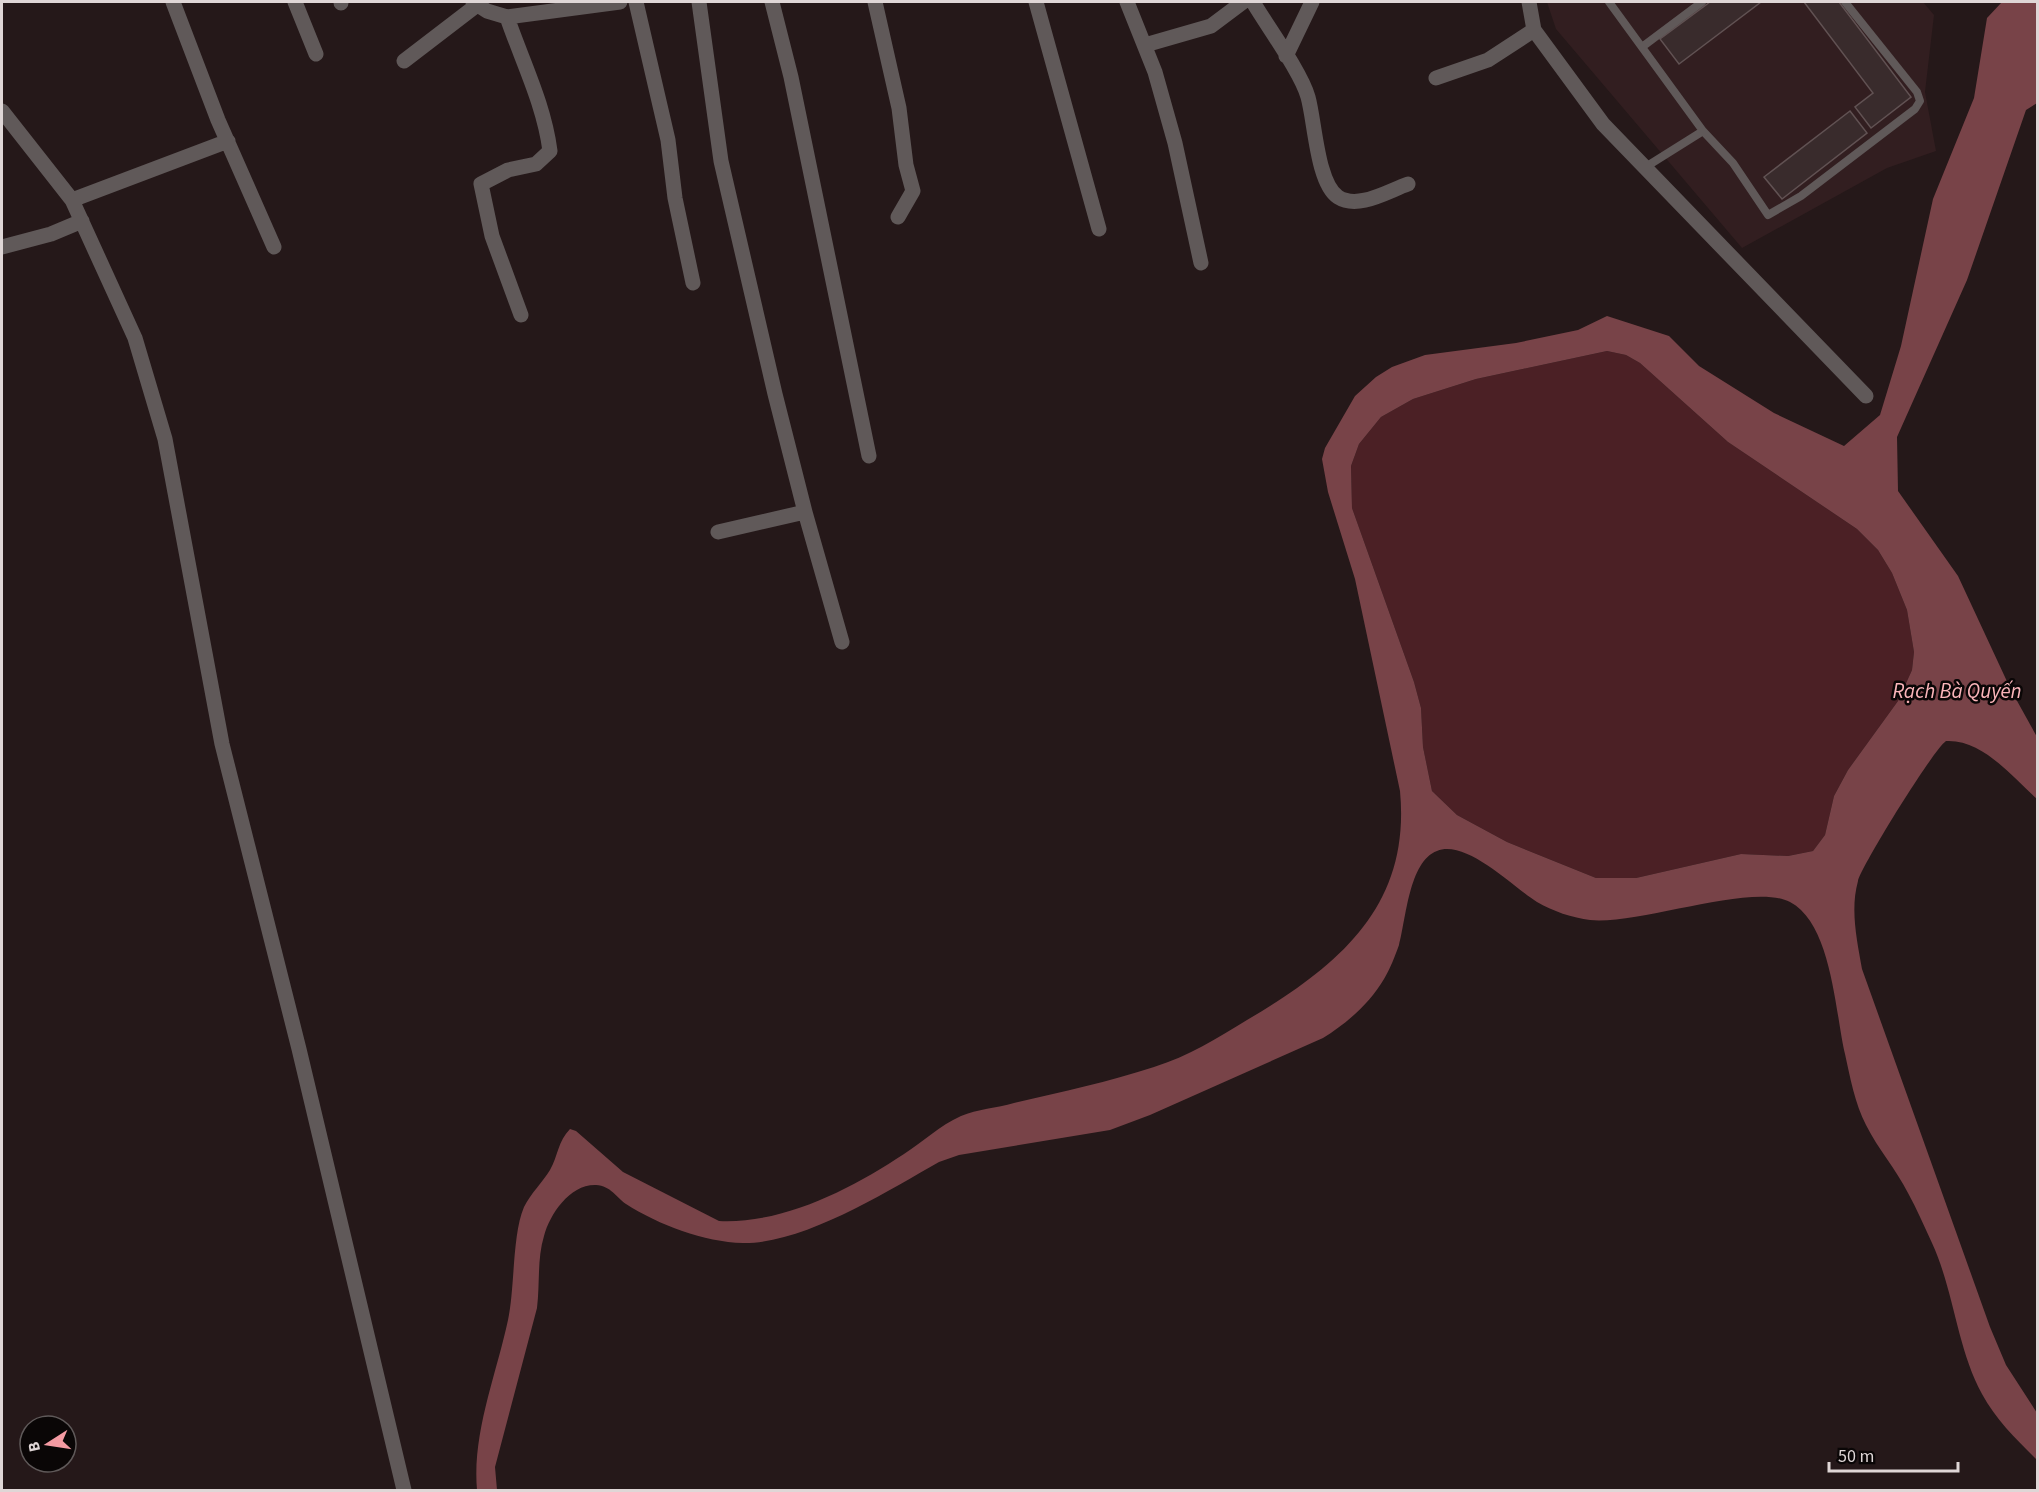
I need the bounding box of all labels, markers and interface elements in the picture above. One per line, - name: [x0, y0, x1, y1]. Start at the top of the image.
- water label: Rạch Bà Quyến: [1892, 676, 2022, 706]
- north arrow: [18, 1414, 78, 1474]
- scale bar: [1829, 1435, 1958, 1473]
- text: B: [22, 1440, 46, 1454]
- text: 50 m: [1838, 1444, 1874, 1469]

